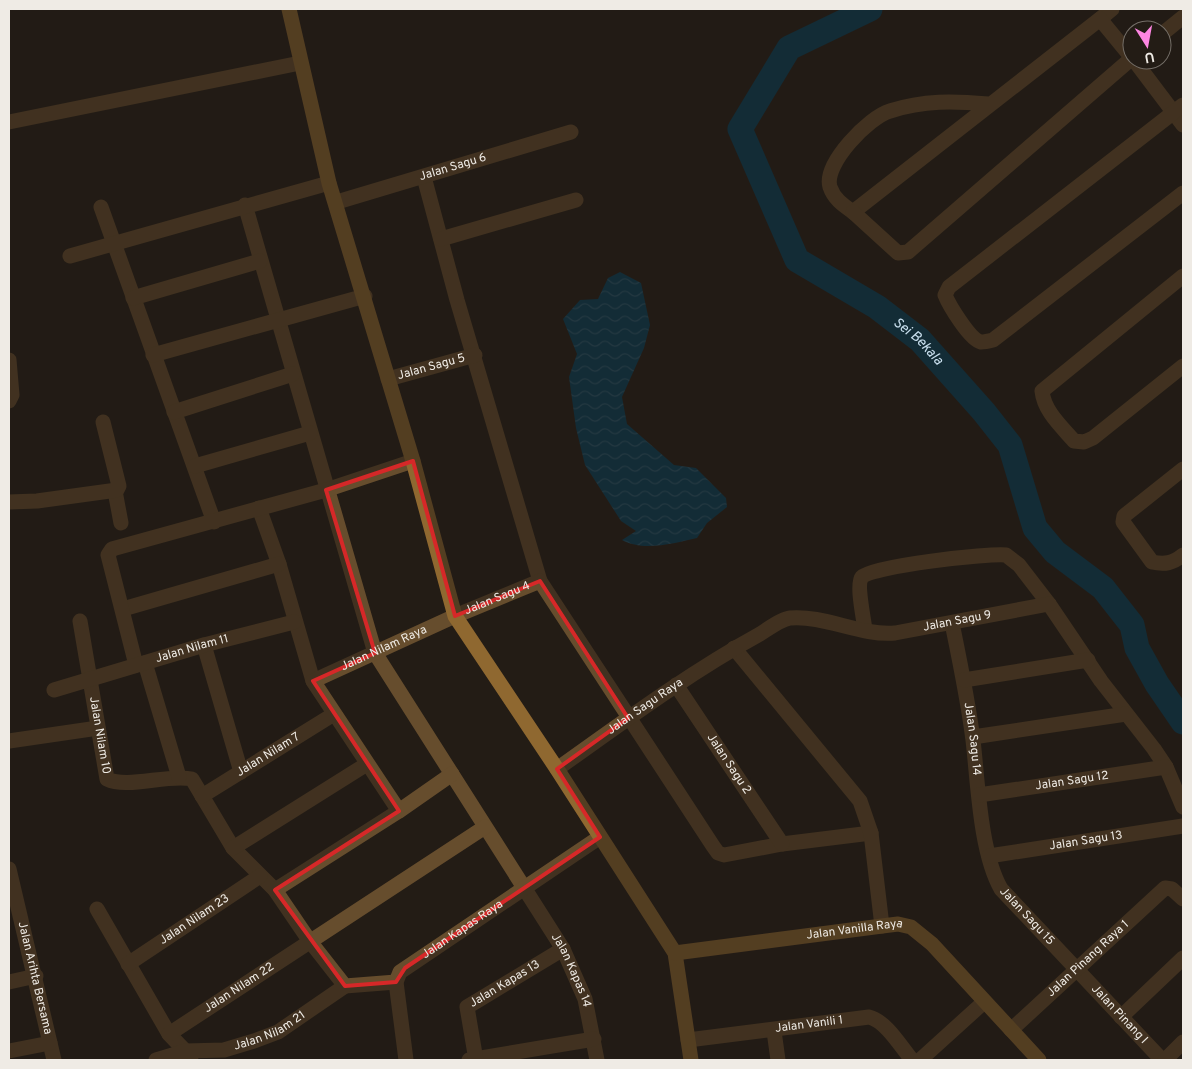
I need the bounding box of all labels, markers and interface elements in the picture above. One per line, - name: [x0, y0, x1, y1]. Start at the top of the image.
- north arrow: [1122, 20, 1172, 70]
- text: U: [1143, 47, 1156, 66]
- street label: Jalan Sagu 6: [417, 150, 488, 185]
- water label: Sei Bekala: [890, 314, 947, 369]
- street label: Jalan Sagu 5: [396, 350, 467, 384]
- street label: Jalan Sagu 4: [462, 578, 533, 619]
- street label: Jalan Sagu 9: [922, 607, 993, 636]
- street label: Jalan Nilam Raya: [338, 622, 429, 675]
- street label: Jalan Nilam 11: [154, 631, 230, 667]
- street label: Jalan Sagu Raya: [604, 675, 686, 739]
- street label: Jalan Nilam 10: [85, 695, 114, 775]
- street label: Jalan Sagu 14: [960, 701, 984, 776]
- street label: Jalan Nilam 7: [233, 729, 303, 781]
- street label: Jalan Sagu 2: [703, 731, 755, 797]
- street label: Jalan Sagu 12: [1034, 768, 1110, 794]
- street label: Jalan Sagu 13: [1048, 827, 1124, 855]
- street label: Jalan Sagu 15: [996, 884, 1058, 949]
- street label: Jalan Nilam 23: [156, 891, 233, 949]
- street label: Jalan Kapas Raya: [419, 897, 506, 963]
- street label: Jalan Vanilla Raya: [805, 916, 904, 944]
- street label: Jalan Pinang Raya 1: [1044, 917, 1133, 1001]
- street label: Jalan Arihta Bersama: [14, 920, 56, 1036]
- street label: Jalan Kapas 14: [547, 930, 594, 1009]
- street label: Jalan Kapas 13: [467, 957, 543, 1012]
- street label: Jalan Nilam 22: [201, 959, 278, 1017]
- street label: Jalan Pinang I: [1087, 982, 1151, 1048]
- street label: Jalan Nilam 21: [232, 1007, 309, 1055]
- street label: Jalan Vanili 1: [774, 1012, 844, 1037]

